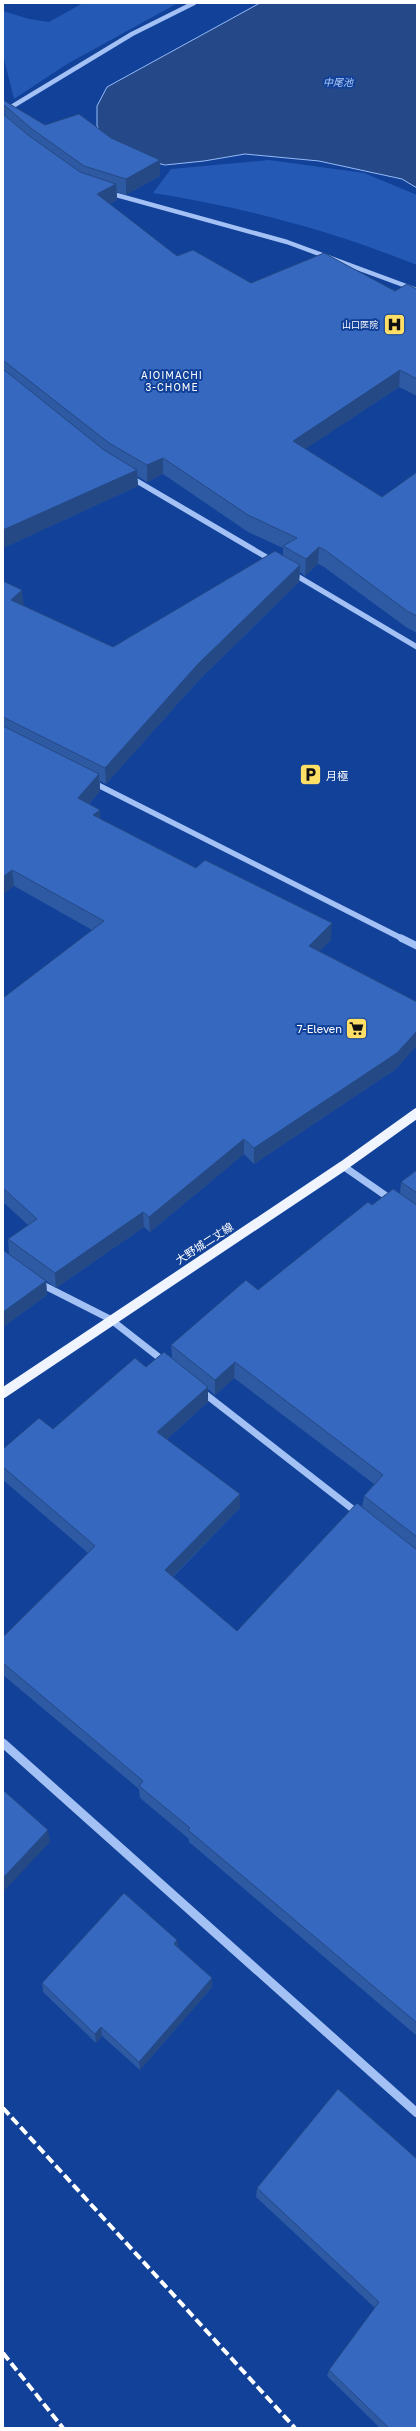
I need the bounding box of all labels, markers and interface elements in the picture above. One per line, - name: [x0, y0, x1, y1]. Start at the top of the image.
- water label: 中尾池: [323, 76, 354, 88]
- hospital icon: 山口医院: [381, 311, 407, 337]
- place label: 山口医院: [342, 319, 378, 330]
- district label: AIOIMACHI 3-CHOME: [141, 369, 203, 393]
- parking icon: 月極: [297, 762, 323, 788]
- place label: 月極: [326, 769, 348, 782]
- supermarket icon: 7-Eleven: [344, 1015, 370, 1041]
- place label: 7-Eleven: [297, 1022, 342, 1035]
- street label: 大野城二丈線: [173, 1220, 235, 1266]

